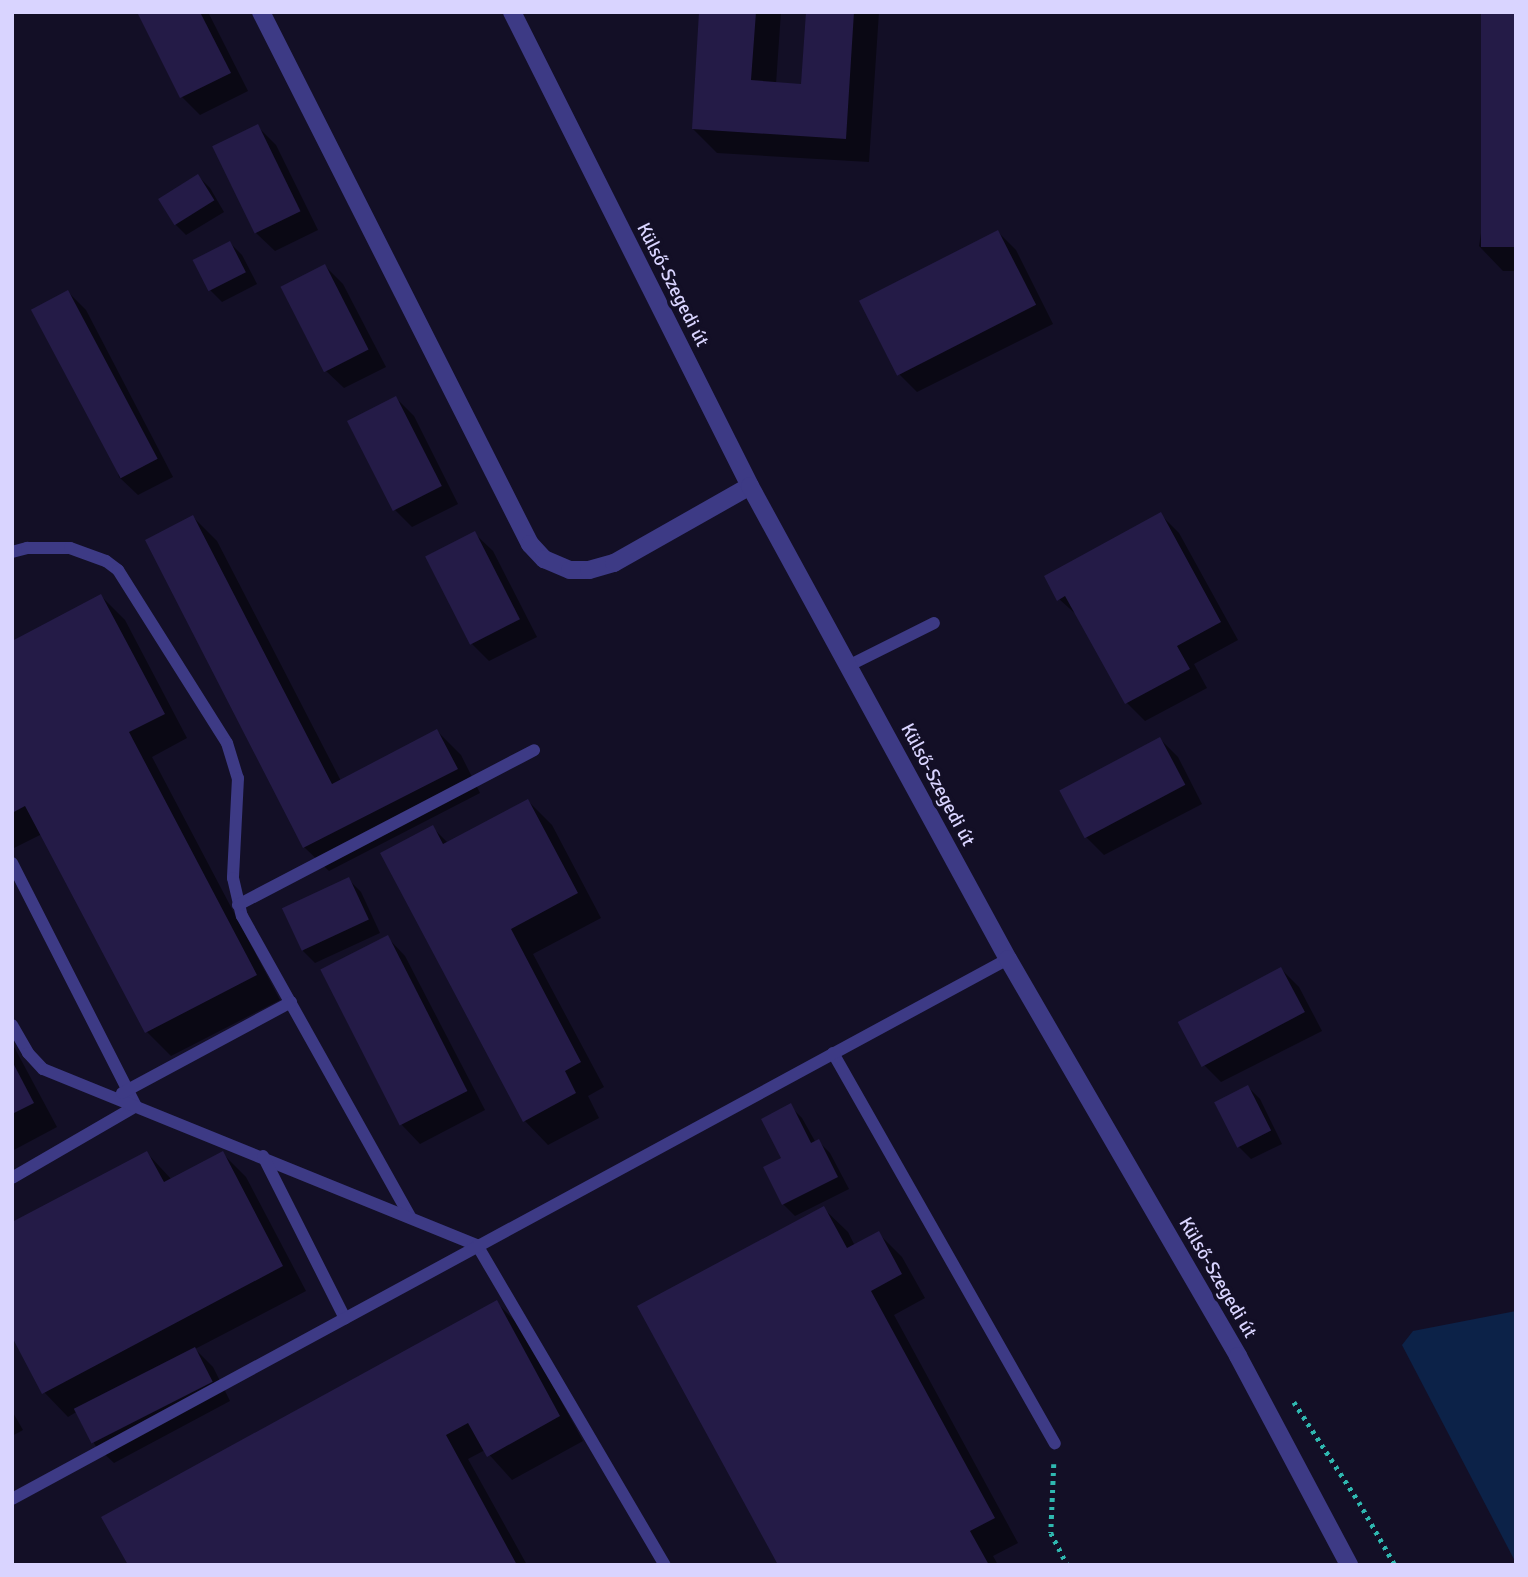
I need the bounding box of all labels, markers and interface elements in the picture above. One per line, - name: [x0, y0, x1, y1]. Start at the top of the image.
- street label: Külső-Szegedi út: [631, 219, 713, 351]
- street label: Külső-Szegedi út: [895, 720, 979, 850]
- street label: Külső-Szegedi út: [1173, 1213, 1261, 1343]

